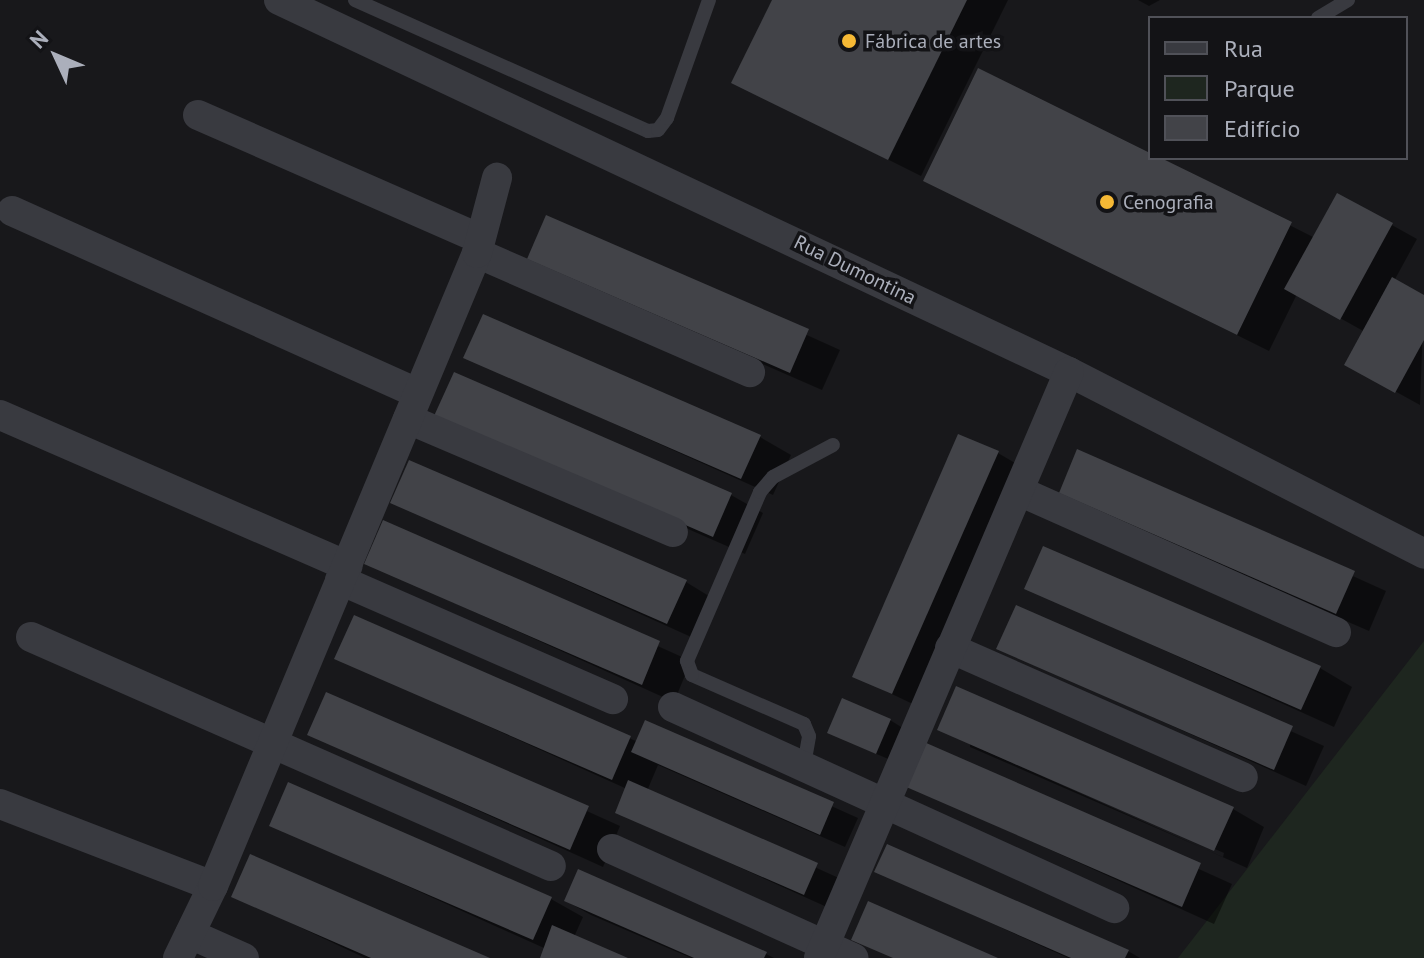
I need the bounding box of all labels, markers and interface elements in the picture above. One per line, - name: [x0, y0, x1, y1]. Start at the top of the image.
- north arrow: [16, 16, 96, 96]
- legend: [1148, 16, 1408, 160]
- text: N: [24, 24, 54, 54]
- place label: Fábrica de artes: [865, 29, 1001, 53]
- marker: Fábrica de artes: [840, 32, 858, 50]
- text: Rua: [1224, 33, 1263, 64]
- text: Parque: [1224, 73, 1295, 104]
- text: Edifício: [1224, 113, 1300, 144]
- place label: Cenografia: [1123, 190, 1214, 214]
- marker: Cenografia: [1098, 193, 1116, 211]
- street label: Rua Dumontina: [790, 230, 920, 310]

